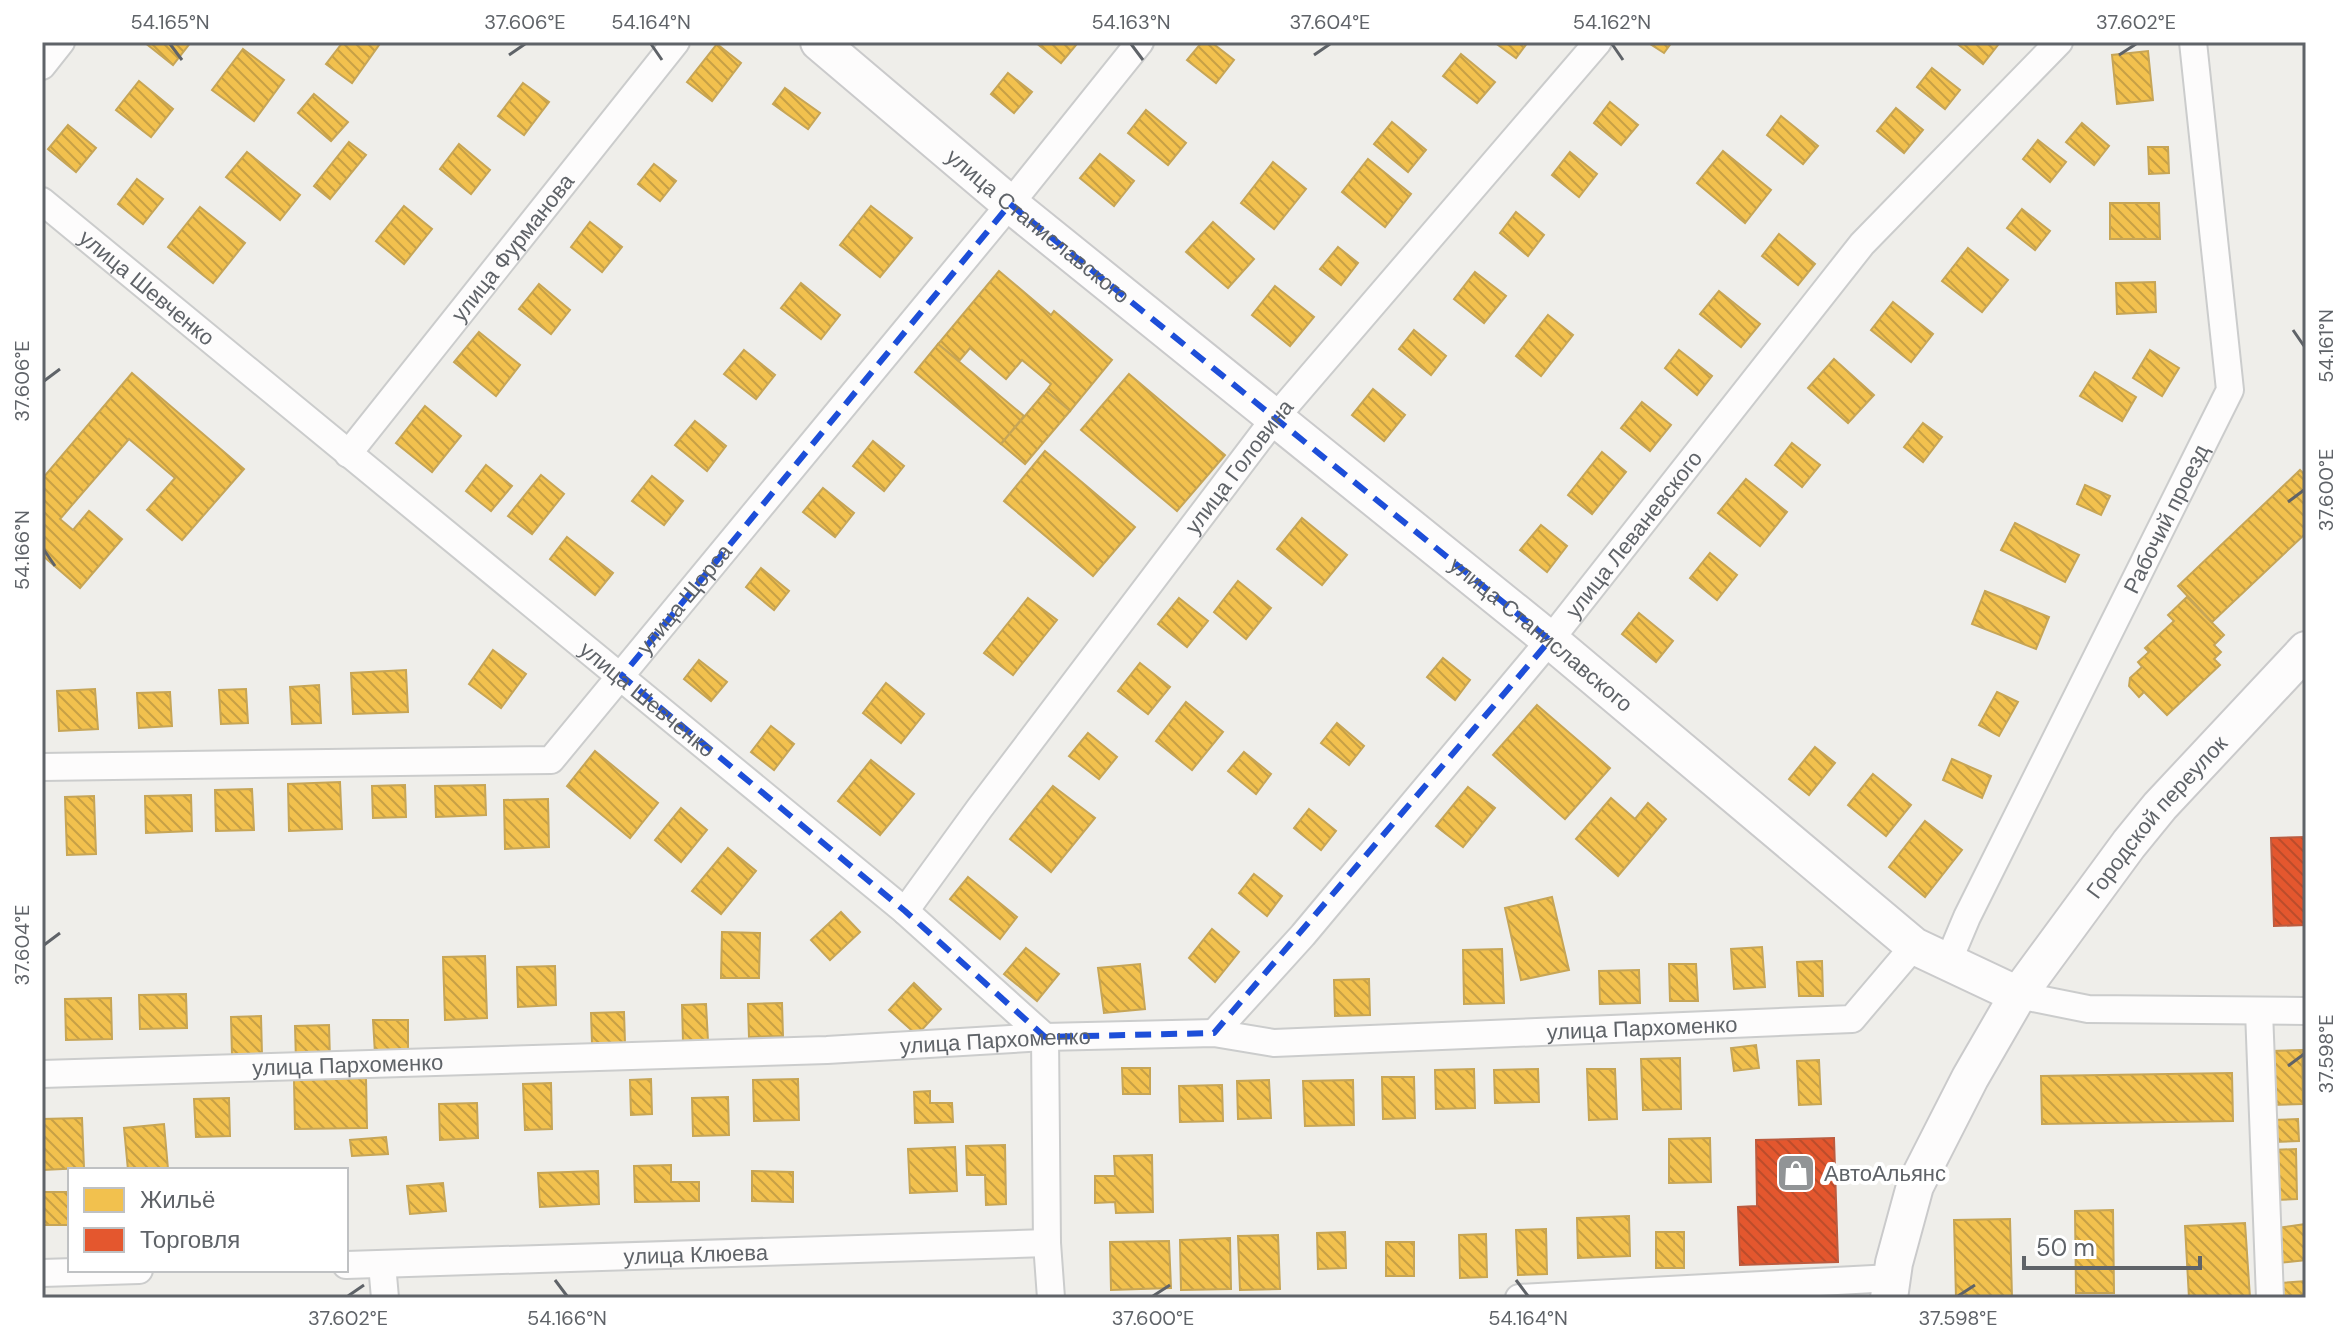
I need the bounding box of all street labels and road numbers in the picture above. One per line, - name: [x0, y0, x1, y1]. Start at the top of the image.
- street label: улица Станиславского: [940, 142, 1136, 310]
- street label: улица Фурманова: [445, 167, 581, 328]
- street label: улица Шевченко: [73, 223, 221, 352]
- street label: улица Головина: [1178, 392, 1300, 540]
- street label: Рабочий проезд: [2116, 439, 2215, 598]
- street label: улица Леваневского: [1558, 444, 1708, 624]
- street label: улица Щорса: [630, 537, 739, 660]
- street label: улица Станиславского: [1444, 550, 1639, 718]
- street label: улица Шевченко: [574, 635, 721, 764]
- street label: Городской переулок: [2079, 729, 2233, 904]
- street label: улица Пархоменко: [1546, 1009, 1738, 1046]
- street label: улица Пархоменко: [899, 1021, 1091, 1060]
- street label: улица Пархоменко: [252, 1047, 444, 1082]
- street label: улица Клюева: [623, 1237, 769, 1271]

